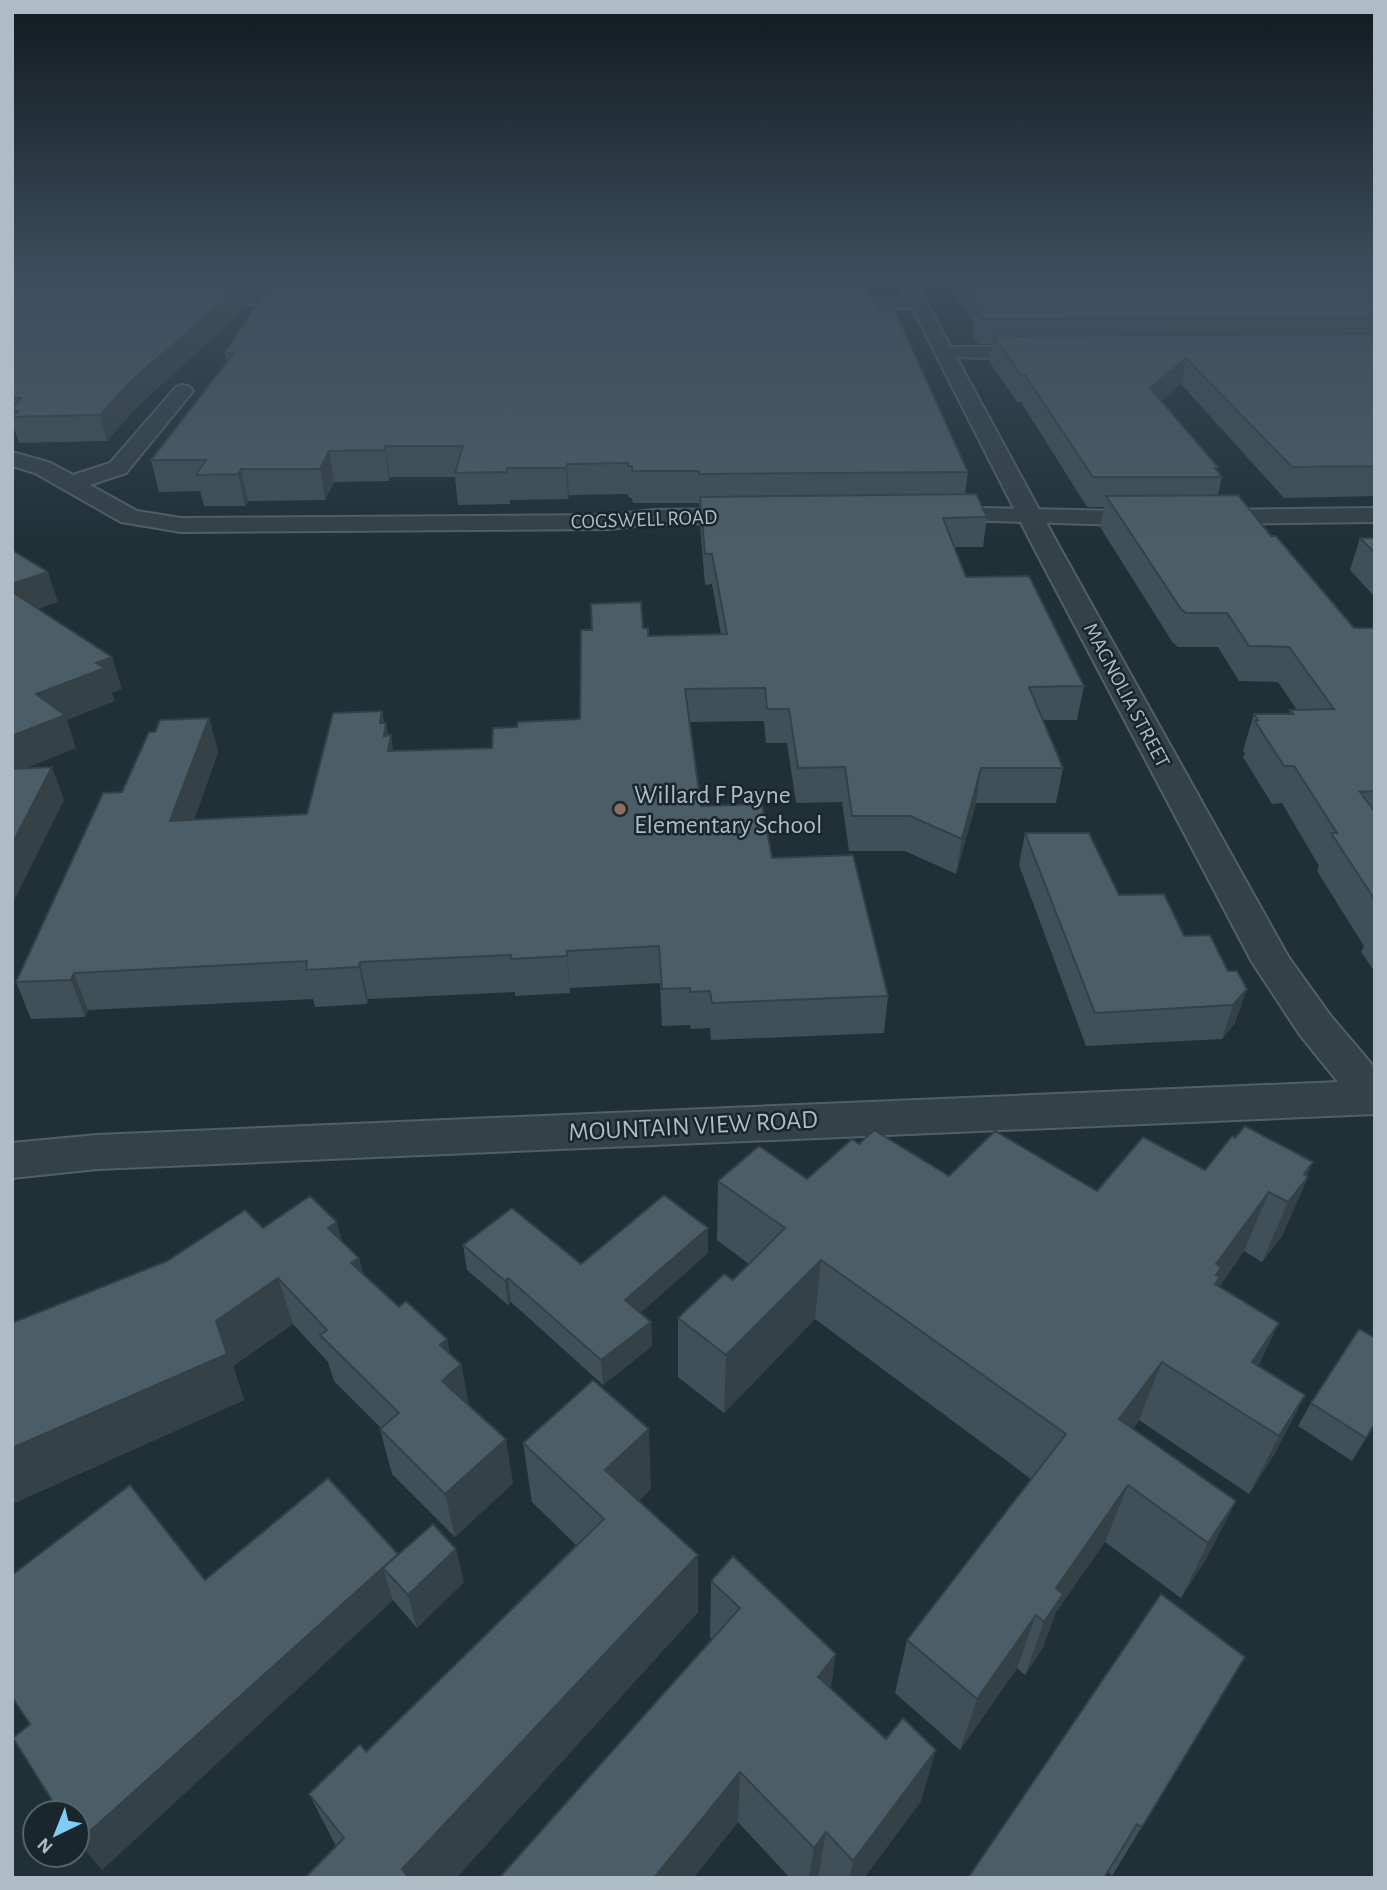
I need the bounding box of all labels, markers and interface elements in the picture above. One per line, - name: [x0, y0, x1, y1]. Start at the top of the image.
- street label: COGSWELL ROAD: [570, 506, 718, 533]
- street label: MAGNOLIA STREET: [1080, 620, 1173, 771]
- place label: Willard F Payne Elementary School: [634, 782, 823, 838]
- marker: Willard F Payne Elementary School: [612, 801, 628, 817]
- street label: MOUNTAIN VIEW ROAD: [568, 1106, 818, 1146]
- north arrow: [21, 1799, 91, 1869]
- text: N: [34, 1834, 57, 1857]

